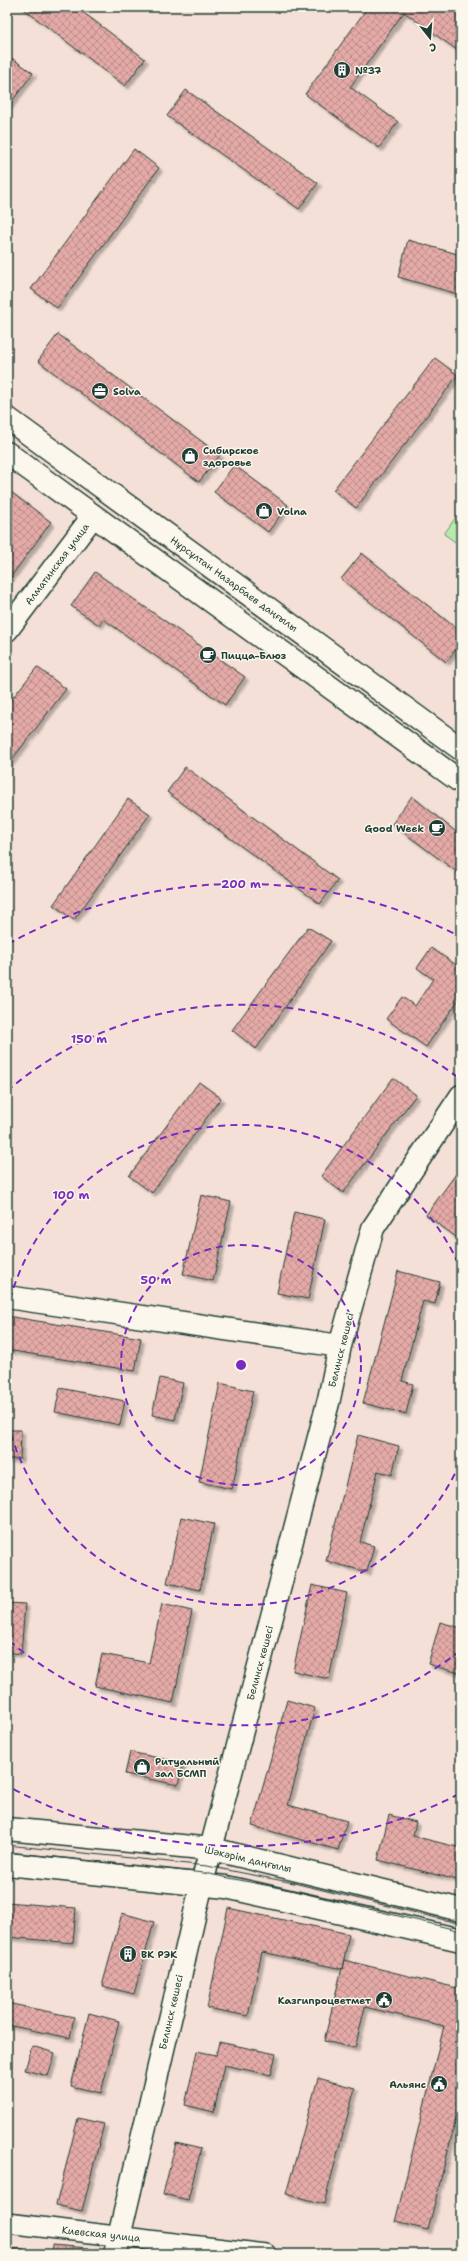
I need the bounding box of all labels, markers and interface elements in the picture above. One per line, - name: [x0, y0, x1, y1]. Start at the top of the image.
- north arrow: [410, 18, 450, 58]
- text: С: [427, 39, 438, 55]
- building icon: №37: [332, 60, 352, 80]
- place label: №37: [355, 64, 381, 77]
- office icon: Solva: [90, 381, 110, 401]
- place label: Solva: [113, 385, 141, 398]
- place label: Сибирское здоровье: [203, 444, 259, 469]
- shop icon: Сибирское здоровье: [180, 446, 200, 466]
- shop icon: Volna: [254, 501, 274, 521]
- place label: Volna: [277, 505, 307, 518]
- street label: Алматинская улица: [22, 520, 92, 607]
- street label: Нұрсұлтан Назарбаев даңғылы: [168, 533, 300, 635]
- cafe icon: Пицца-Блюз: [198, 645, 218, 665]
- place label: Пицца-Блюз: [221, 649, 287, 662]
- cafe icon: Good Week: [427, 818, 447, 838]
- place label: Good Week: [365, 822, 424, 835]
- text: 200 m: [221, 876, 261, 892]
- text: 150 m: [71, 1031, 107, 1047]
- text: 100 m: [53, 1187, 90, 1203]
- text: 50 m: [141, 1272, 172, 1288]
- street label: Белинск көшесі: [325, 1311, 357, 1389]
- centre of rings: [234, 1358, 248, 1372]
- street label: Белинск көшесі: [244, 1624, 276, 1702]
- place label: Ритуальный зал БСМП: [155, 1755, 219, 1780]
- shop icon: Ритуальный зал БСМП: [132, 1757, 152, 1777]
- street label: Шәкәрім даңғылы: [203, 1843, 293, 1875]
- building icon: ВК РЭК: [118, 1944, 138, 1964]
- place label: ВК РЭК: [141, 1948, 177, 1961]
- street label: Белинск көшесі: [156, 1973, 186, 2051]
- public building icon: Казгипроцветмет: [374, 1990, 394, 2010]
- place label: Казгипроцветмет: [278, 1994, 371, 2007]
- public building icon: Альянс: [429, 2074, 449, 2094]
- place label: Альянс: [389, 2078, 426, 2091]
- street label: Киевская улица: [61, 2223, 142, 2245]

